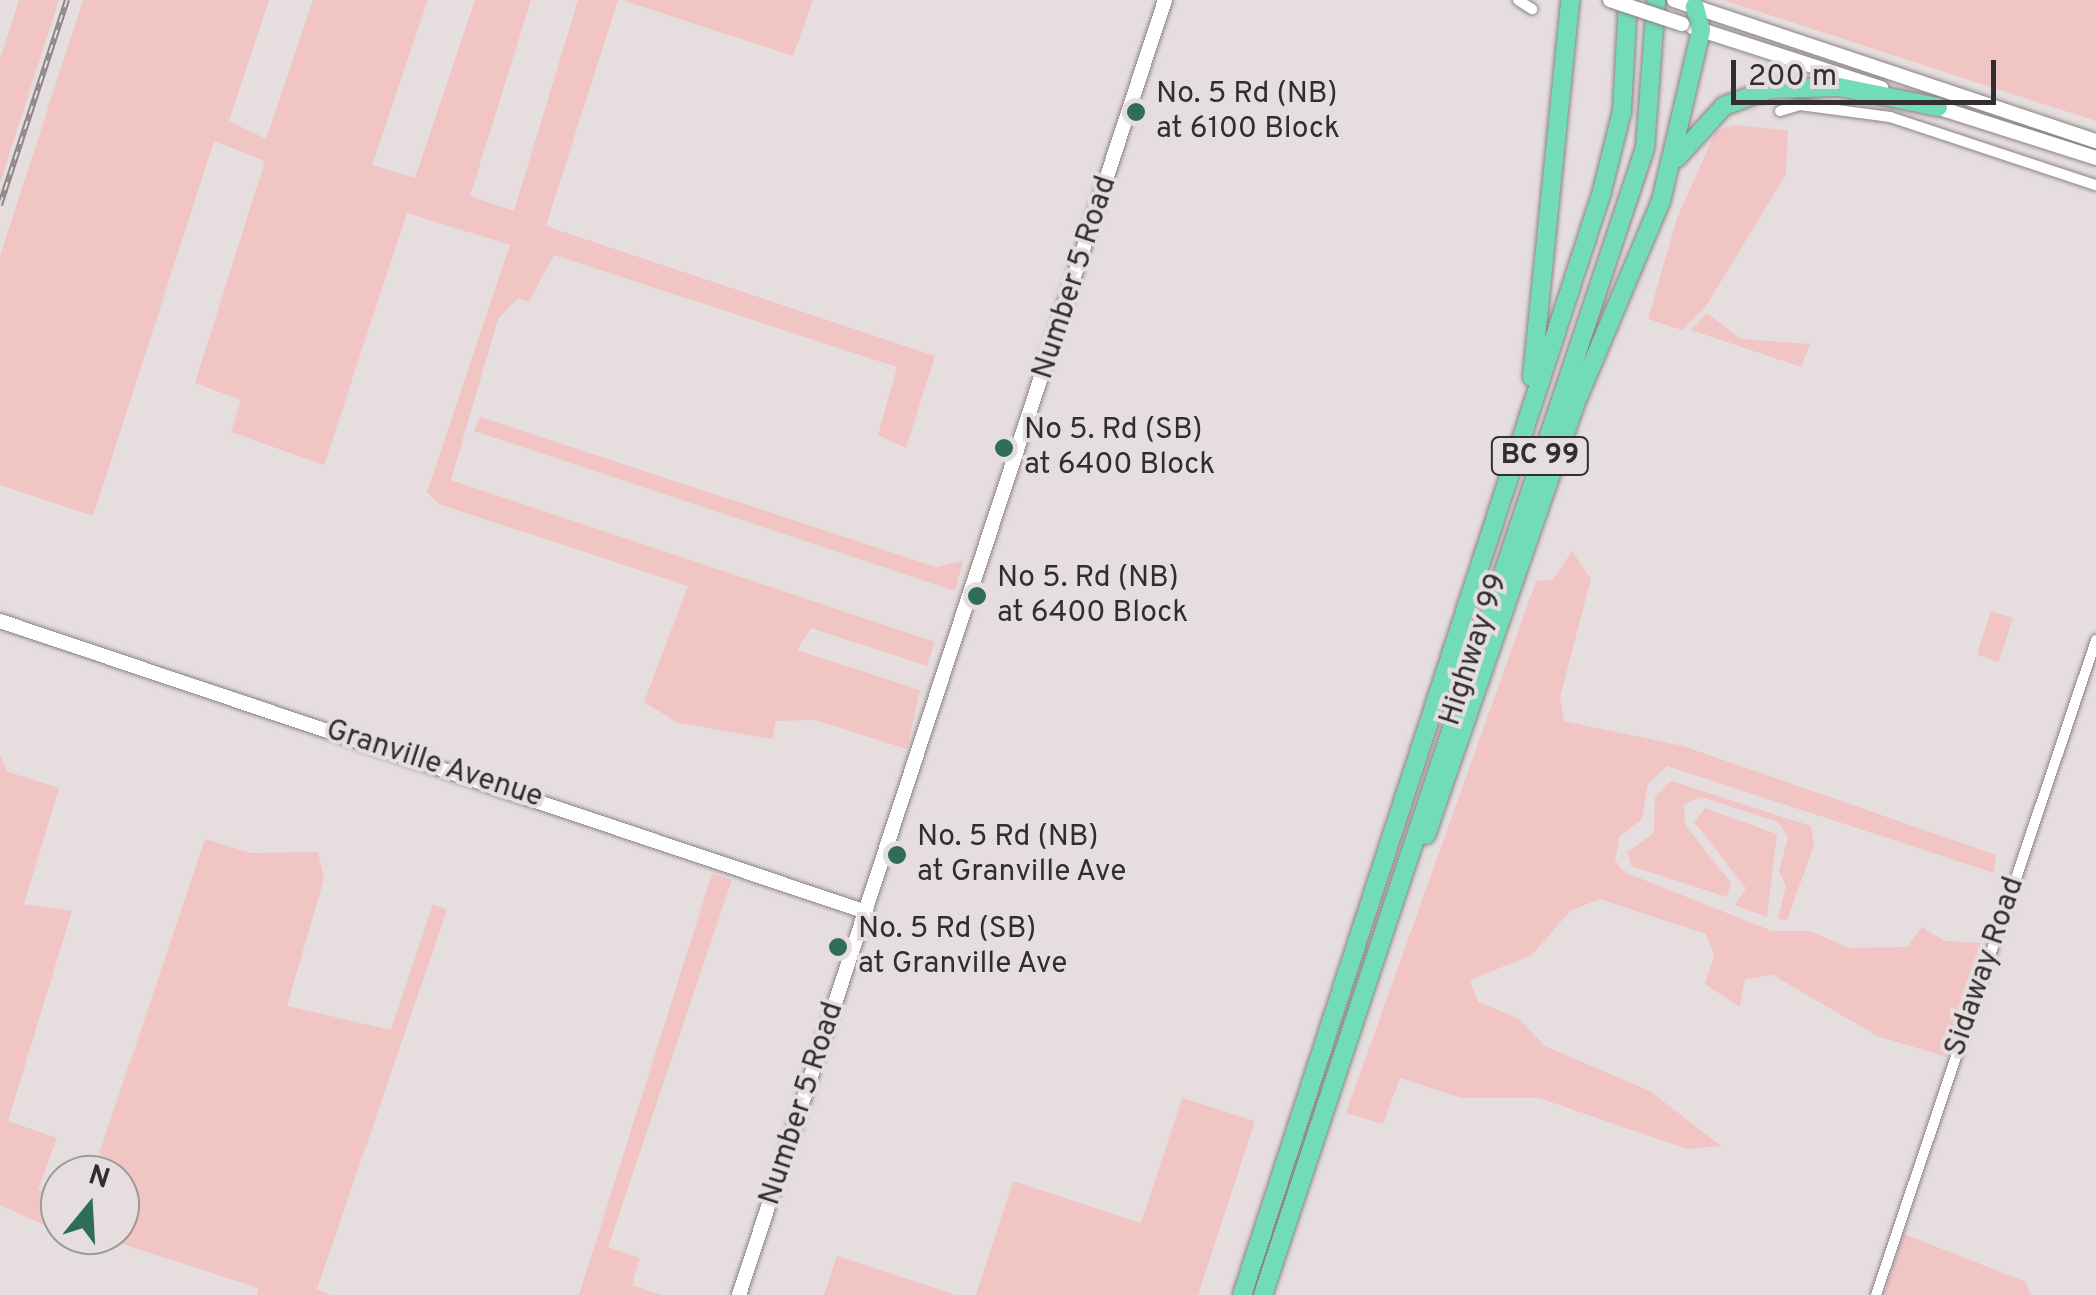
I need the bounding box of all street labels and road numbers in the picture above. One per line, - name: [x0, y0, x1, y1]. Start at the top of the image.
- street label: Number 5 Road: [1026, 172, 1126, 384]
- road number: BC 99: [1490, 433, 1590, 479]
- street label: Highway 99: [1434, 569, 1516, 731]
- street label: Granville Avenue: [321, 713, 547, 817]
- street label: Sidaway Road: [1939, 873, 2033, 1061]
- street label: Number 5 Road: [753, 998, 853, 1210]

